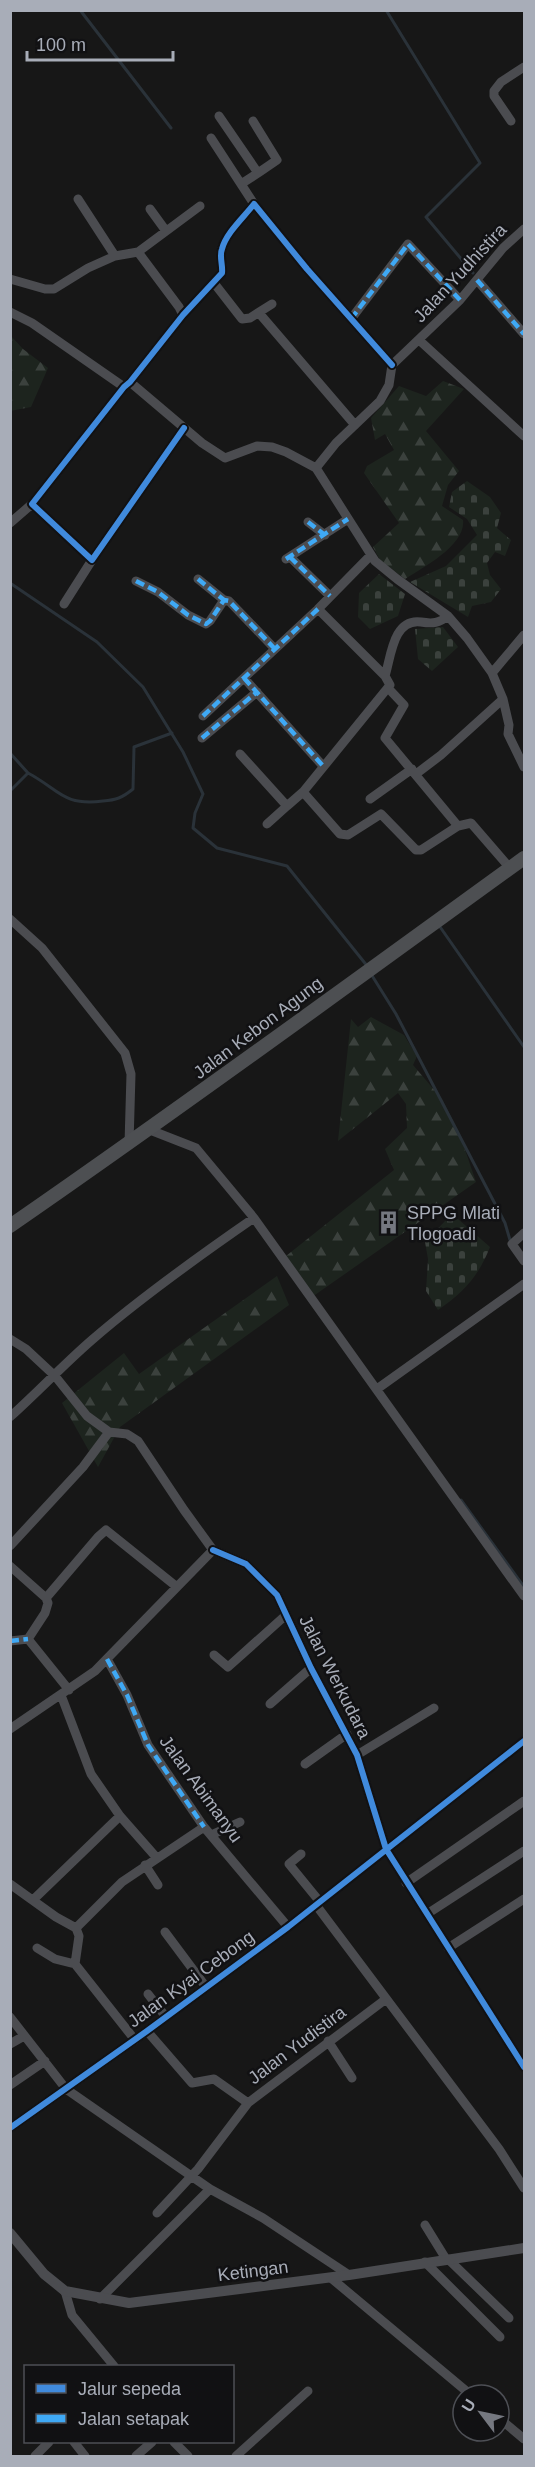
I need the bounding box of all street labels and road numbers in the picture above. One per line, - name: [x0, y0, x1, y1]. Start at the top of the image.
- street label: Jalan Yudhistira: [409, 219, 511, 326]
- street label: Jalan Kebon Agung: [190, 973, 326, 1083]
- street label: Jalan Werkudara: [295, 1612, 375, 1743]
- street label: Jalan Abimanyu: [156, 1732, 246, 1846]
- street label: Jalan Kyai Cebong: [124, 1926, 258, 2032]
- street label: Jalan Yudistira: [244, 2001, 350, 2088]
- street label: Ketingan: [217, 2257, 289, 2285]

